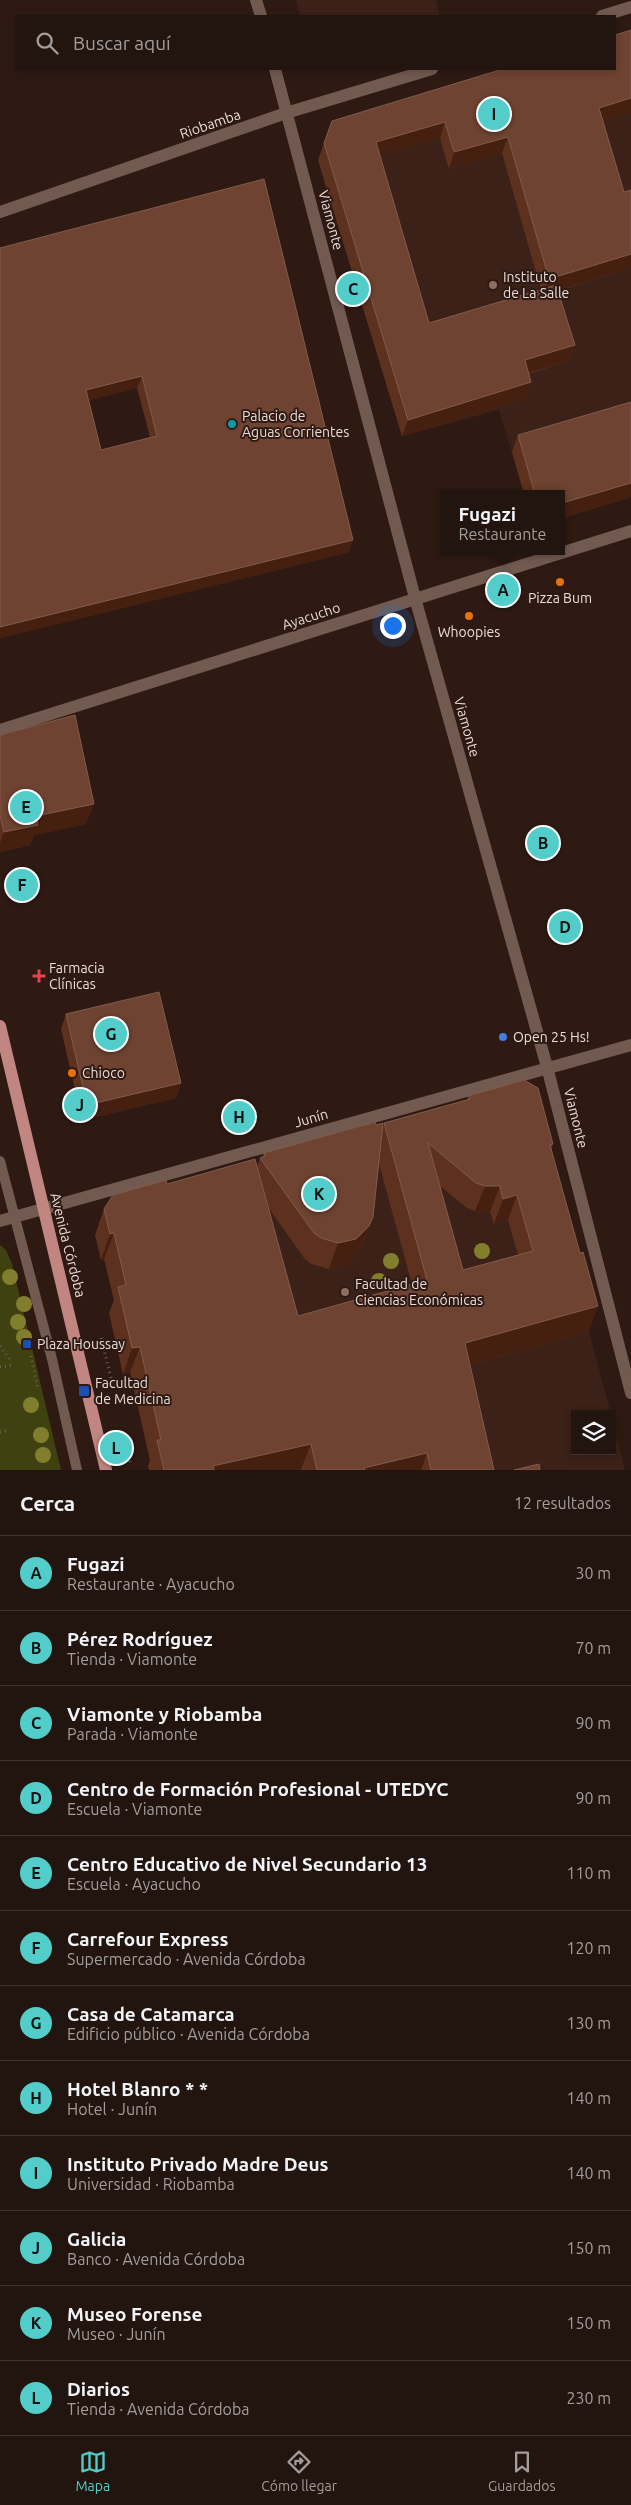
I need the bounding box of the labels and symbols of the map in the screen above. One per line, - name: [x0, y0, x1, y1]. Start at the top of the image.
- pin: I: [478, 95, 510, 133]
- street label: Riobamba: [178, 106, 242, 142]
- street label: Viamonte: [315, 188, 347, 252]
- place label: Instituto de La Salle: [503, 269, 569, 301]
- pin: C: [337, 270, 369, 308]
- marker: Instituto de La Salle: [487, 279, 499, 291]
- place label: Palacio de Aguas Corrientes: [242, 408, 349, 440]
- marker: Palacio de Aguas Corrientes: [226, 418, 238, 430]
- pin: A: [487, 571, 519, 609]
- marker: Pizza Bum: [554, 576, 566, 588]
- place label: Pizza Bum: [528, 590, 592, 606]
- street label: Ayacucho: [280, 599, 342, 633]
- marker: Whoopies: [463, 610, 475, 622]
- your location: [380, 613, 406, 639]
- place label: Whoopies: [438, 624, 500, 640]
- street label: Viamonte: [451, 695, 483, 759]
- pin: E: [10, 788, 42, 826]
- pin: B: [527, 824, 559, 862]
- pin: F: [6, 866, 38, 904]
- pin: D: [549, 908, 581, 946]
- place label: Farmacia Clínicas: [49, 960, 105, 992]
- marker: Farmacia Clínicas: [33, 970, 45, 982]
- pin: G: [95, 1015, 127, 1053]
- place label: Open 25 Hs!: [513, 1029, 590, 1045]
- marker: Open 25 Hs!: [497, 1031, 509, 1043]
- place label: Chioco: [82, 1065, 125, 1081]
- marker: Chioco: [66, 1067, 78, 1079]
- pin: J: [64, 1086, 96, 1124]
- street label: Viamonte: [561, 1086, 591, 1150]
- pin: H: [223, 1098, 255, 1136]
- street label: Junín: [292, 1106, 330, 1130]
- pin: K: [303, 1175, 335, 1213]
- street label: Avenida Córdoba: [47, 1191, 89, 1299]
- place label: Facultad de Ciencias Económicas: [355, 1276, 483, 1308]
- marker: Facultad de Ciencias Económicas: [339, 1286, 351, 1298]
- place label: Plaza Houssay: [37, 1336, 125, 1352]
- marker: Plaza Houssay: [21, 1338, 33, 1350]
- place label: Facultad de Medicina: [95, 1375, 171, 1407]
- marker: Facultad de Medicina: [77, 1384, 91, 1398]
- pin: L: [100, 1429, 132, 1467]

